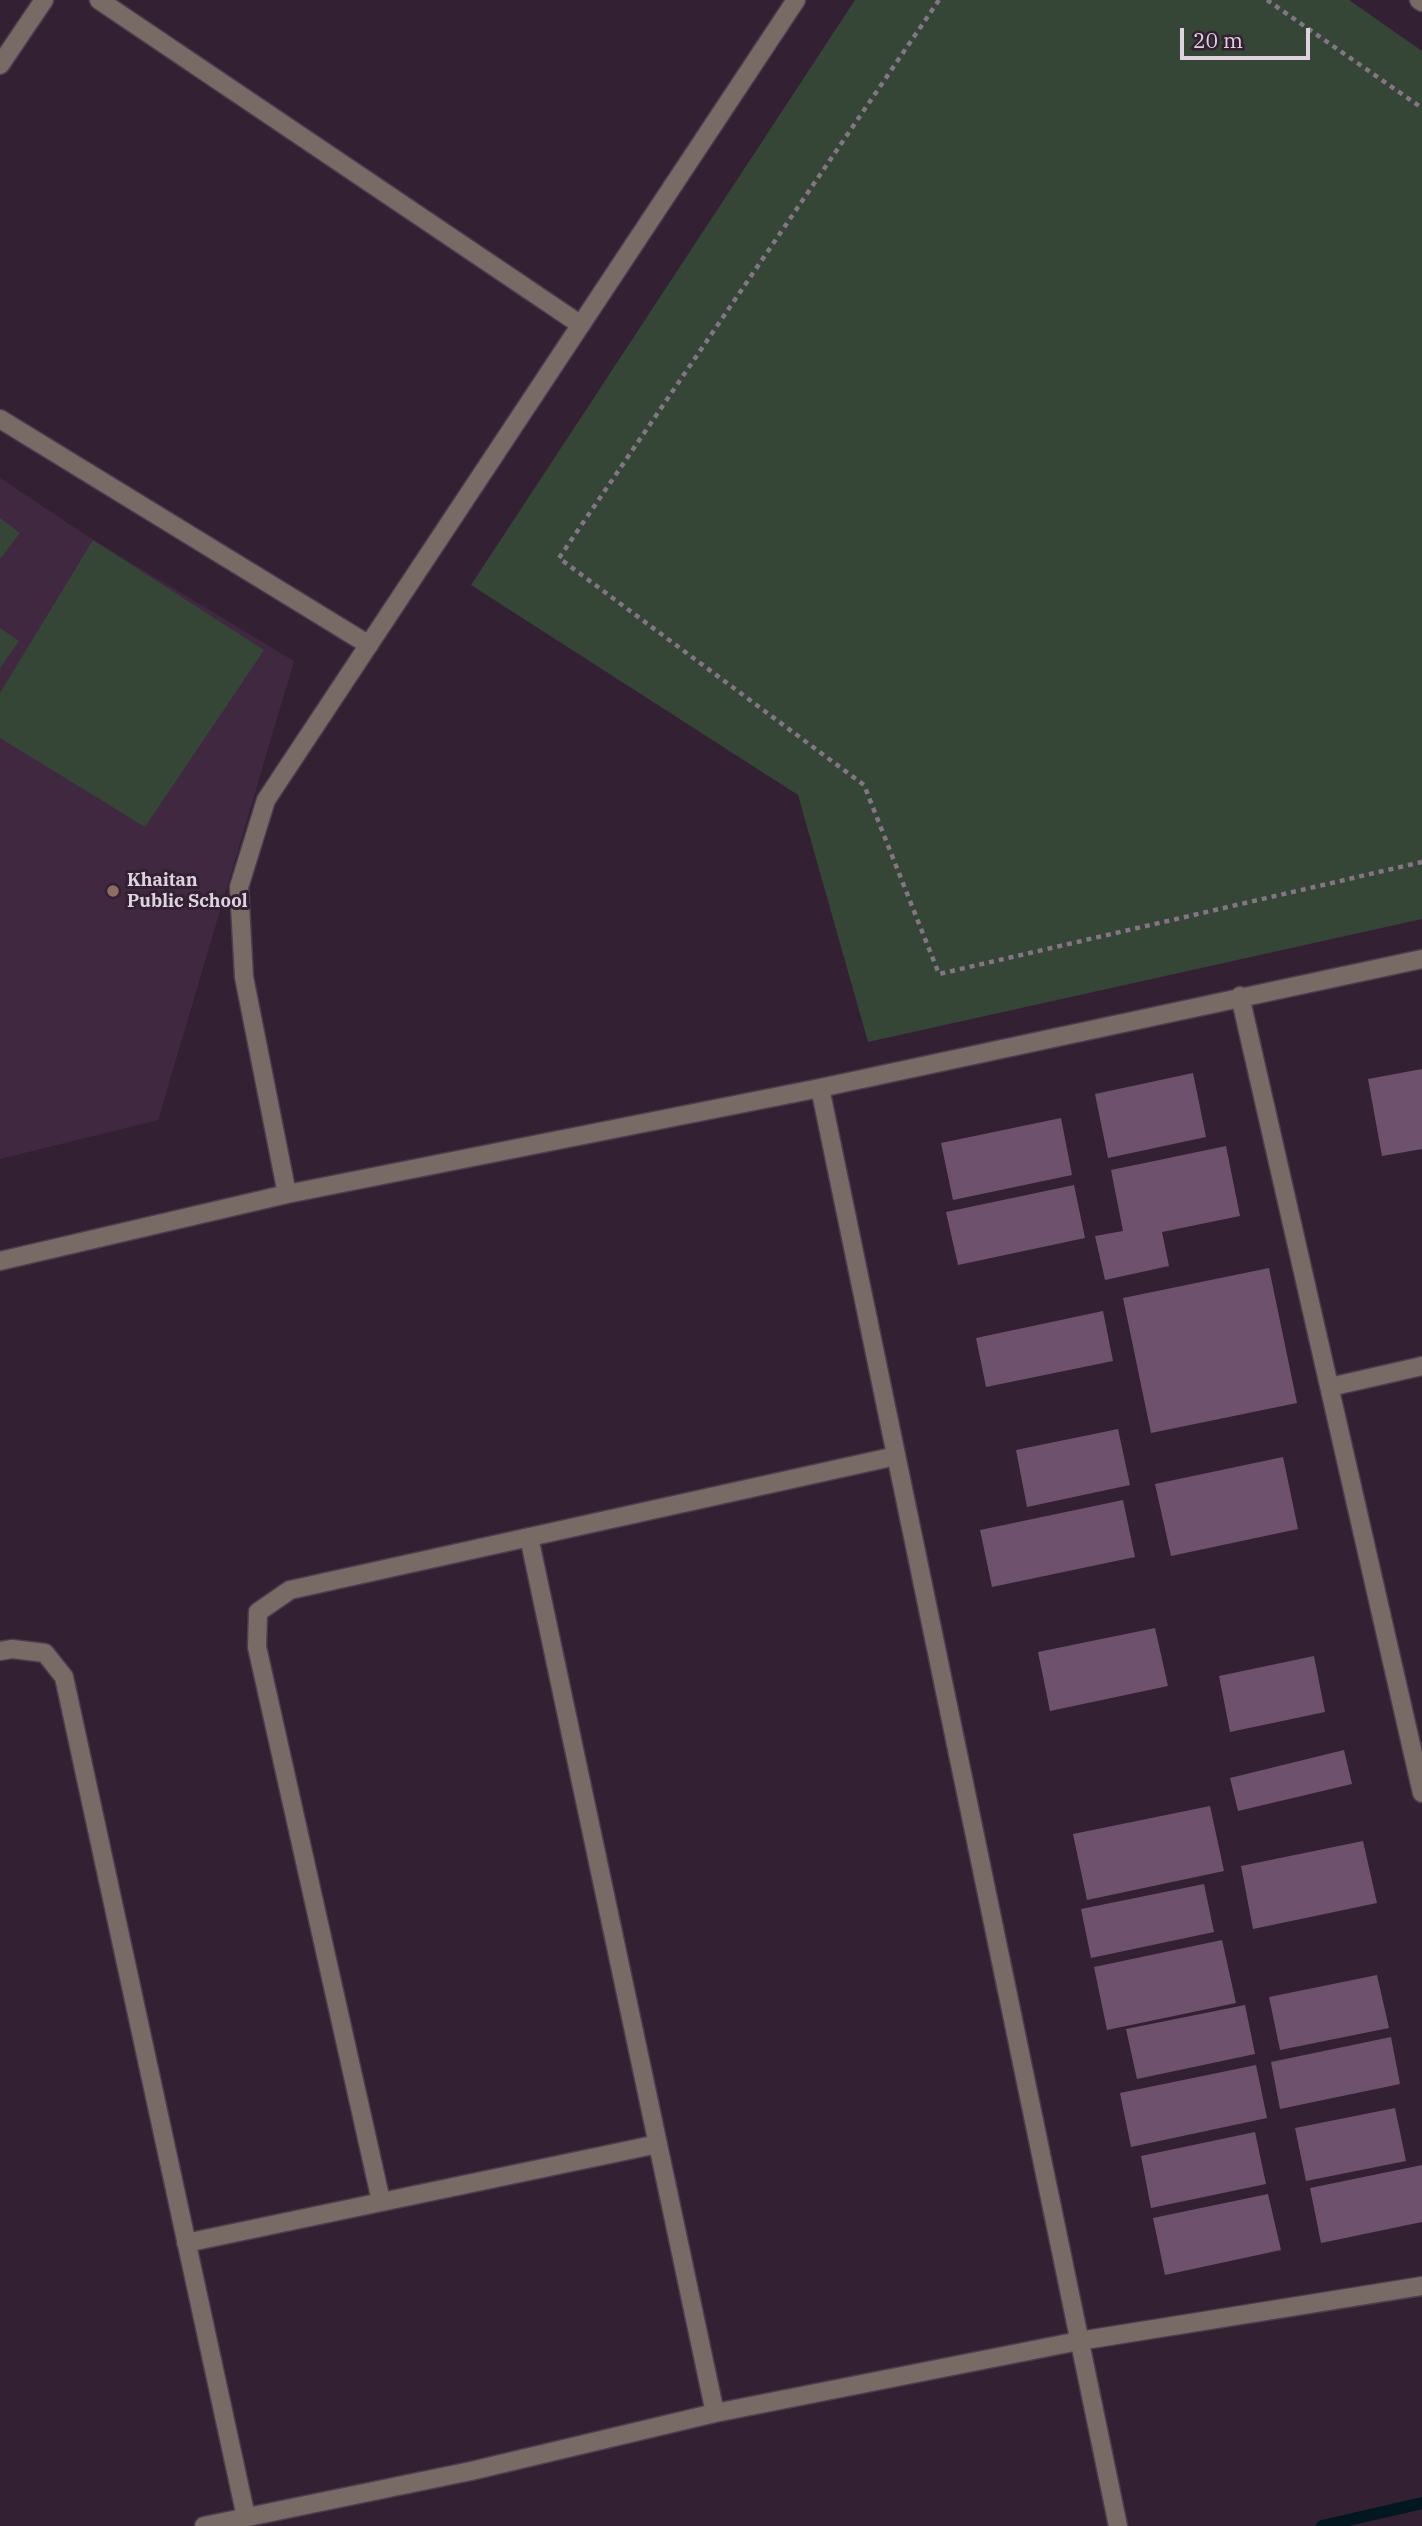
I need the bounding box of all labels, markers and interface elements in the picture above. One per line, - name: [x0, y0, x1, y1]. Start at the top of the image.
- scale bar: [1184, 14, 1314, 58]
- text: 20 m: [1193, 26, 1243, 54]
- place label: Khaitan Public School: [127, 870, 248, 912]
- marker: Khaitan Public School: [105, 883, 121, 899]

